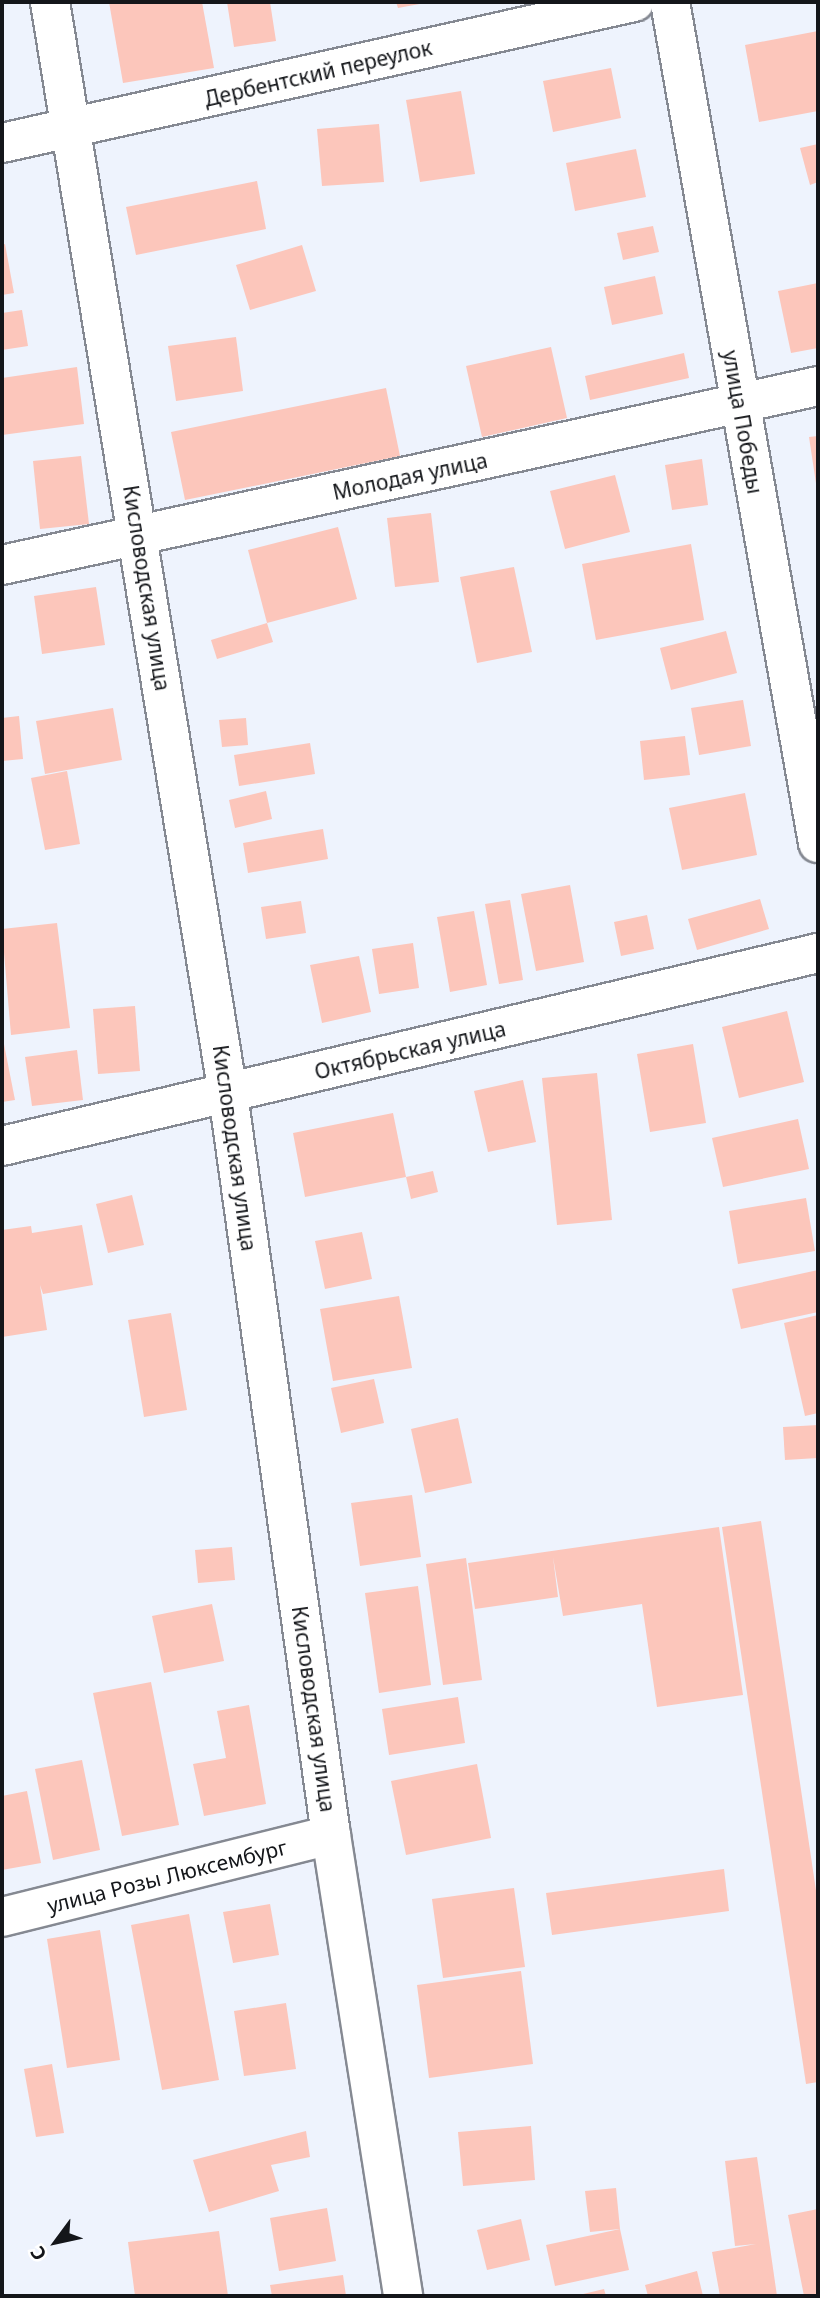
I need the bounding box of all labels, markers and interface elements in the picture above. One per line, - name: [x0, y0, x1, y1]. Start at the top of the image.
- street label: Дербентский переулок: [202, 35, 434, 111]
- street label: улица Победы: [718, 348, 768, 496]
- street label: Молодая улица: [330, 447, 490, 505]
- street label: Кисловодская улица: [118, 483, 176, 693]
- street label: Октябрьская улица: [312, 1016, 508, 1084]
- street label: Кисловодская улица: [208, 1043, 262, 1253]
- street label: Кисловодская улица: [287, 1604, 341, 1814]
- street label: улица Розы Люксембург: [45, 1834, 289, 1918]
- north arrow: [21, 2207, 91, 2277]
- text: С: [24, 2241, 53, 2266]

